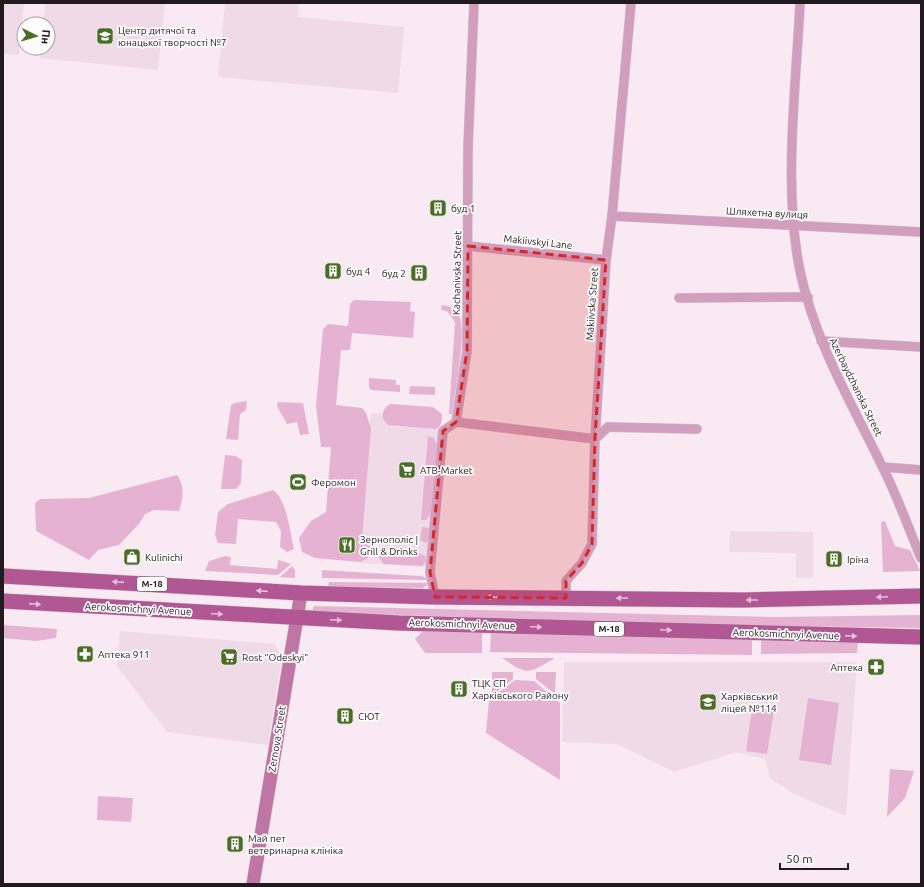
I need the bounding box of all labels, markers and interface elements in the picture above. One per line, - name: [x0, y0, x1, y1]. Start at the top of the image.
- north arrow: [16, 16, 56, 56]
- place label: Центр дитячої та юнацької творчості №7: [118, 25, 227, 48]
- school or university icon: Центр дитячої та юнацької творчості №7: [95, 26, 115, 46]
- text: Пн: [39, 29, 53, 45]
- building icon: буд 1: [428, 198, 448, 218]
- place label: буд 1: [451, 203, 475, 214]
- street label: Шляхетна вулиця: [726, 205, 808, 221]
- street label: Kachanivska Street: [451, 231, 463, 315]
- street label: Makiivskyi Lane: [503, 233, 573, 251]
- building icon: буд 4: [323, 261, 343, 281]
- building icon: буд 2: [409, 263, 429, 283]
- place label: буд 4: [346, 266, 371, 277]
- street label: Makiivska Street: [584, 267, 600, 341]
- place label: буд 2: [382, 268, 406, 279]
- street label: Azerbaydzhanska Street: [827, 336, 885, 438]
- supermarket icon: ATB-Market: [397, 460, 417, 480]
- place label: ATB-Market: [420, 465, 473, 476]
- sports icon: Феромон: [288, 472, 308, 492]
- place label: Феромон: [311, 477, 356, 488]
- place label: Зернополіс | Grill & Drinks: [360, 534, 418, 557]
- restaurant icon: Зернополіс | Grill & Drinks: [337, 535, 357, 555]
- shop icon: Kulinichi: [122, 547, 142, 567]
- building icon: Іріна: [824, 549, 844, 569]
- place label: Kulinichi: [145, 552, 183, 563]
- place label: Іріна: [847, 554, 869, 565]
- road number: М-18: [137, 577, 167, 591]
- one-way arrow: [112, 578, 124, 585]
- one-way arrow: [256, 588, 268, 595]
- one-way arrow: [485, 594, 498, 600]
- one-way arrow: [875, 594, 888, 600]
- one-way arrow: [616, 595, 628, 602]
- one-way arrow: [745, 597, 758, 603]
- one-way arrow: [29, 600, 41, 607]
- street label: Aerokosmichnyi Avenue: [84, 601, 192, 617]
- one-way arrow: [211, 610, 223, 617]
- one-way arrow: [330, 616, 342, 623]
- street label: Aerokosmichnyi Avenue: [408, 617, 516, 631]
- road number: М-18: [594, 622, 624, 636]
- one-way arrow: [530, 623, 542, 630]
- one-way arrow: [660, 627, 673, 633]
- street label: Aerokosmichnyi Avenue: [732, 627, 840, 641]
- one-way arrow: [845, 632, 857, 639]
- pharmacy icon: Аптека 911: [75, 644, 95, 664]
- supermarket icon: Rost "Odeskyi": [219, 647, 239, 667]
- place label: Аптека 911: [98, 649, 150, 660]
- place label: Rost "Odeskyi": [242, 652, 308, 663]
- pharmacy icon: Аптека: [866, 657, 886, 677]
- place label: Аптека: [831, 662, 863, 673]
- place label: ТЦК СП Харківського Району: [472, 678, 569, 701]
- building icon: ТЦК СП Харківського Району: [449, 679, 469, 699]
- place label: Харківський ліцей №114: [721, 691, 778, 714]
- school or university icon: Харківський ліцей №114: [698, 692, 718, 712]
- street label: Zernova Street: [266, 705, 288, 773]
- building icon: СЮТ: [335, 706, 355, 726]
- place label: СЮТ: [358, 711, 380, 722]
- place label: Май пет ветеринарна клініка: [248, 833, 343, 856]
- building icon: Май пет ветеринарна клініка: [225, 834, 245, 854]
- scale bar: [780, 845, 848, 871]
- text: 50 m: [786, 852, 813, 865]

